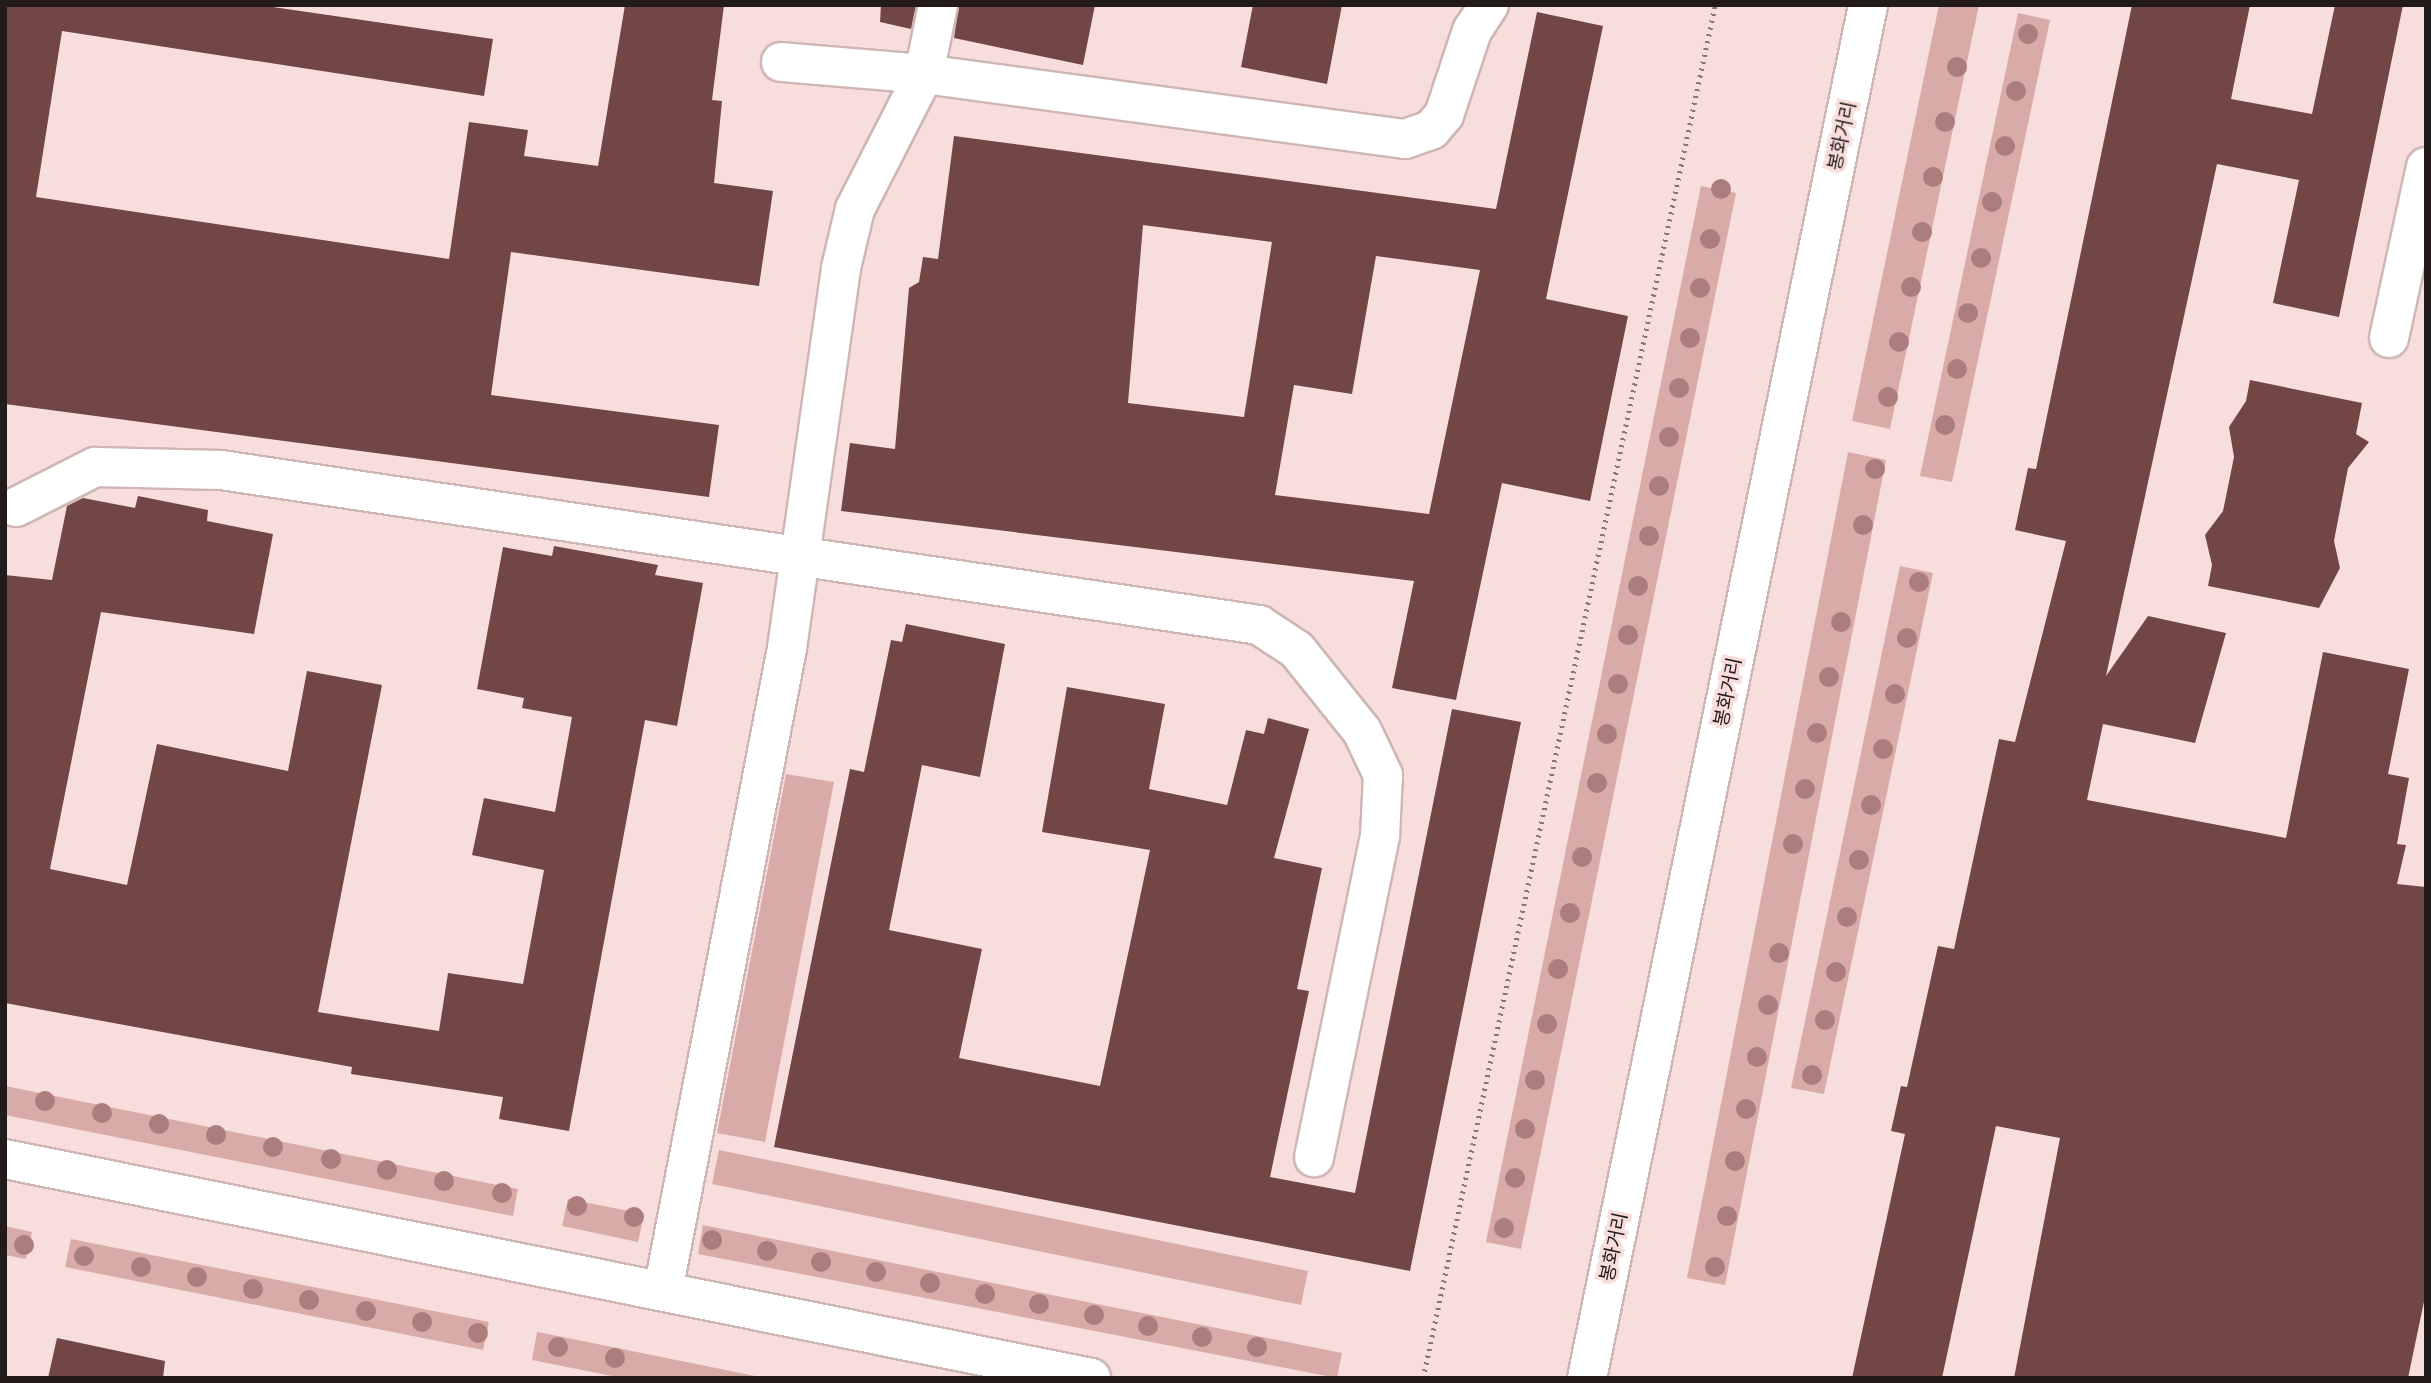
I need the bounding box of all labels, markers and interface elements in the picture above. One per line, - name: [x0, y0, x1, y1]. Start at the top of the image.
- street label: 봉화거리: [1824, 99, 1860, 173]
- street label: 봉화거리: [1710, 655, 1746, 729]
- street label: 봉화거리: [1596, 1210, 1632, 1284]

